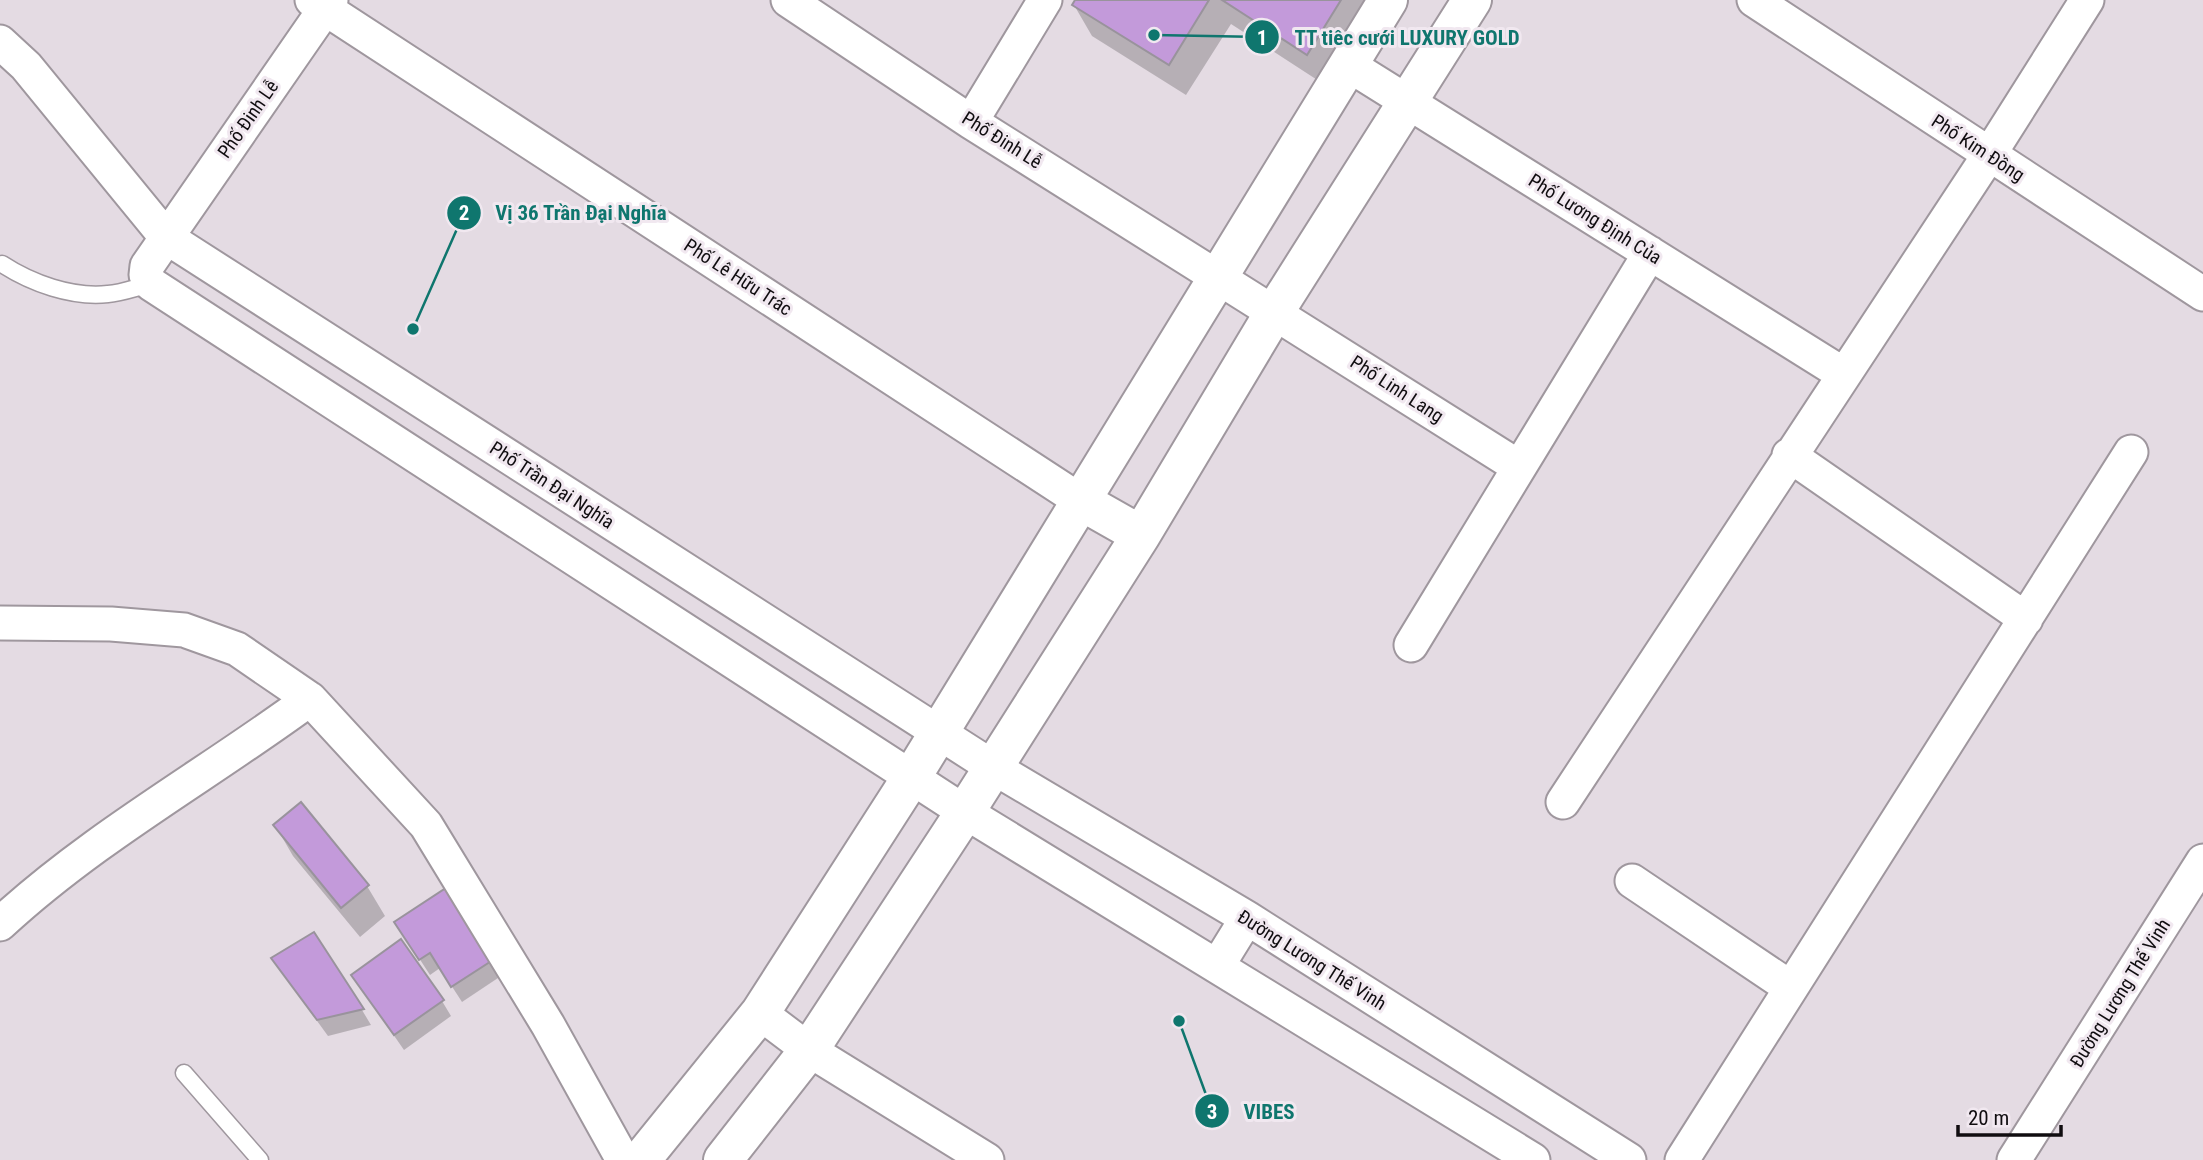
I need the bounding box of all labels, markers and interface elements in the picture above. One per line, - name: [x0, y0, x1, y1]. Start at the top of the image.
- callout: TT tiêc cưới LUXURY GOLD: [1245, 16, 1534, 58]
- text: 1: [1257, 26, 1267, 50]
- text: TT tiêc cưới LUXURY GOLD: [1294, 26, 1520, 50]
- street label: Phố Đinh Lễ: [213, 76, 283, 162]
- street label: Phố Đinh Lễ: [958, 106, 1046, 174]
- street label: Phố Kim Đồng: [1927, 109, 2029, 187]
- street label: Phố Lương Định Của: [1524, 169, 1666, 269]
- callout: Vị 36 Trần Đại Nghĩa: [446, 192, 681, 234]
- text: 2: [459, 201, 469, 225]
- text: Vị 36 Trần Đại Nghĩa: [495, 201, 667, 225]
- street label: Phố Lê Hữu Trác: [680, 234, 796, 320]
- street label: Phố Linh Lang: [1346, 350, 1448, 428]
- street label: Phố Trần Đại Nghĩa: [486, 436, 618, 534]
- street label: Đường Lương Thế Vinh: [1233, 905, 1391, 1015]
- street label: Đường Lương Thế Vinh: [2065, 914, 2175, 1072]
- callout: VIBES: [1195, 1090, 1309, 1132]
- scale bar: [1958, 1094, 2061, 1138]
- text: 3: [1207, 1100, 1217, 1124]
- text: VIBES: [1243, 1100, 1295, 1124]
- text: 20 m: [1968, 1106, 2009, 1130]

